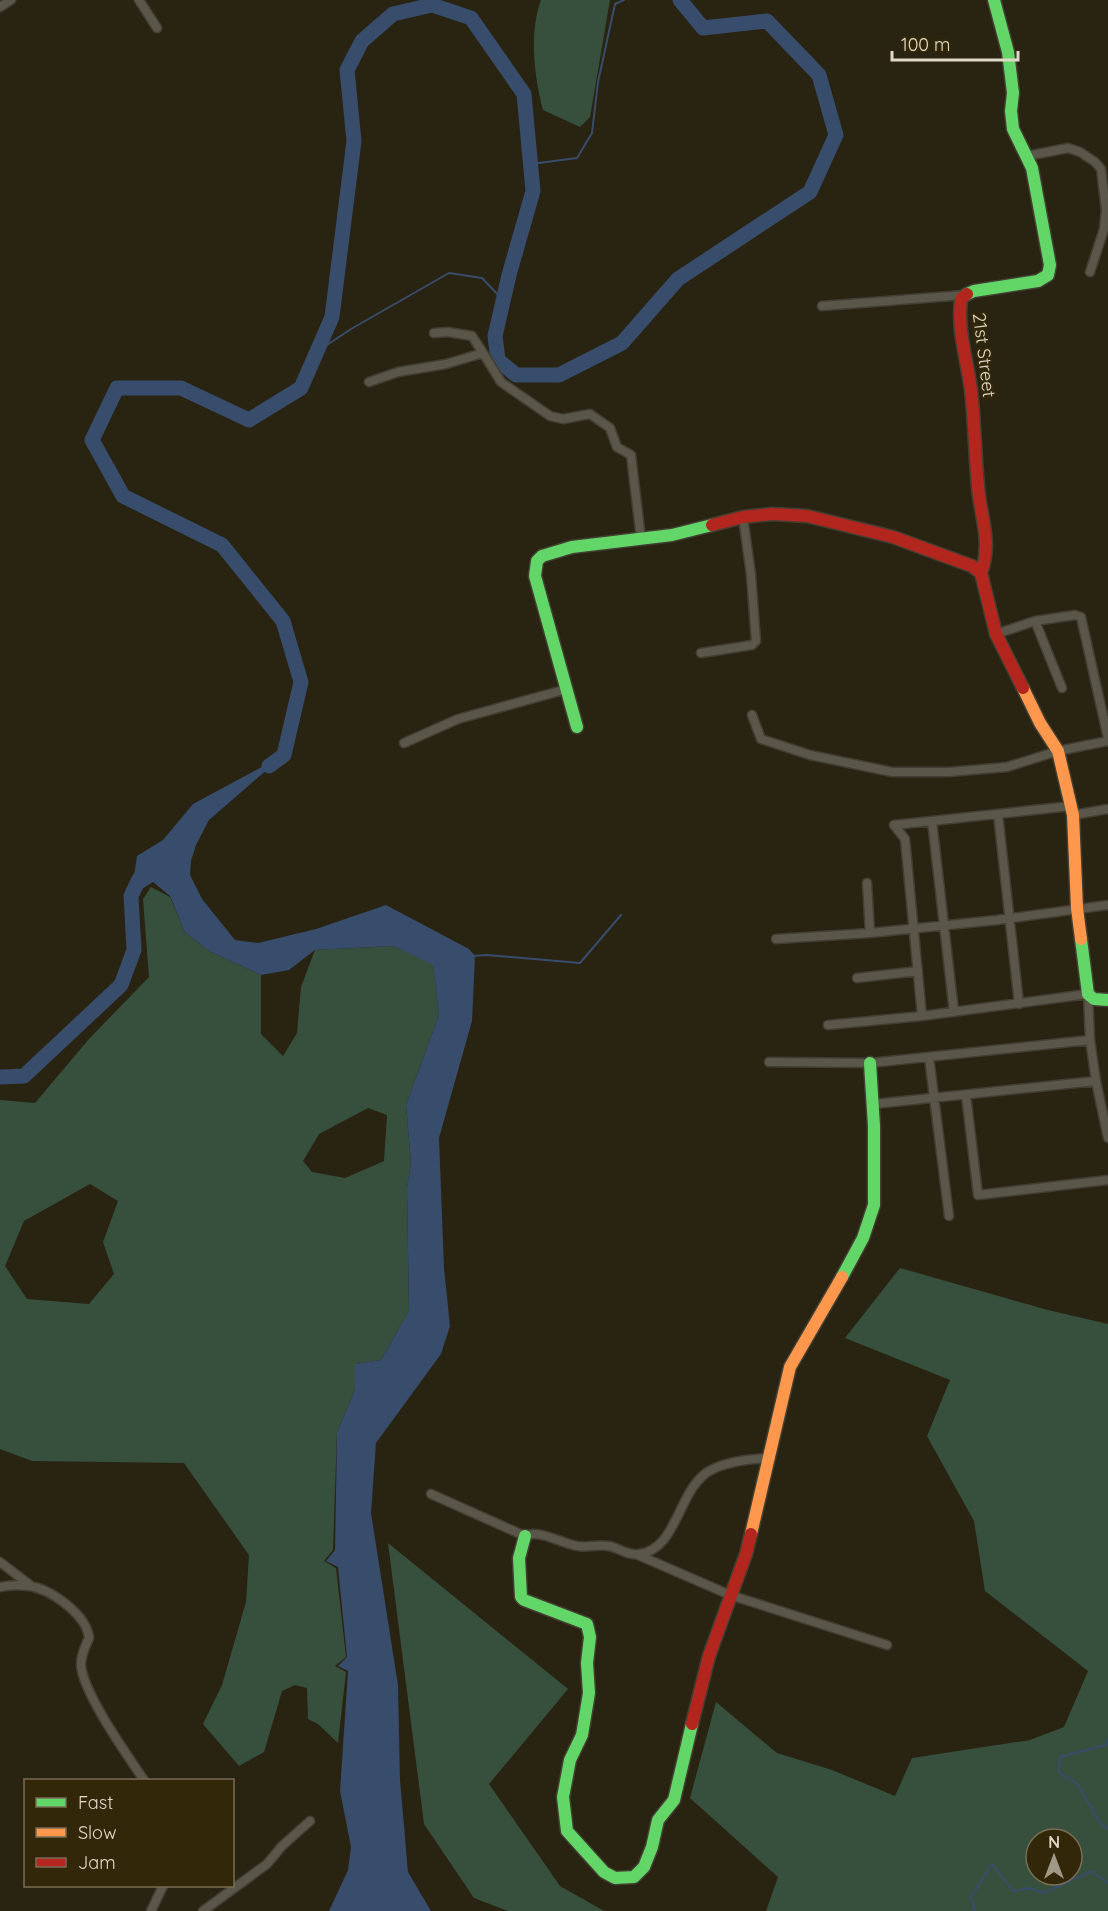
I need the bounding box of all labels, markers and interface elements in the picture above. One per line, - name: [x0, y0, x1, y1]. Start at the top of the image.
- scale bar: [892, 24, 1018, 62]
- text: 100 m: [901, 33, 950, 56]
- street label: 21st Street: [968, 311, 1001, 399]
- legend: [24, 1779, 234, 1887]
- text: Fast: [78, 1791, 113, 1814]
- text: Slow: [78, 1821, 116, 1844]
- north arrow: [1024, 1827, 1084, 1887]
- text: N: [1048, 1832, 1060, 1852]
- text: Jam: [78, 1851, 116, 1874]

